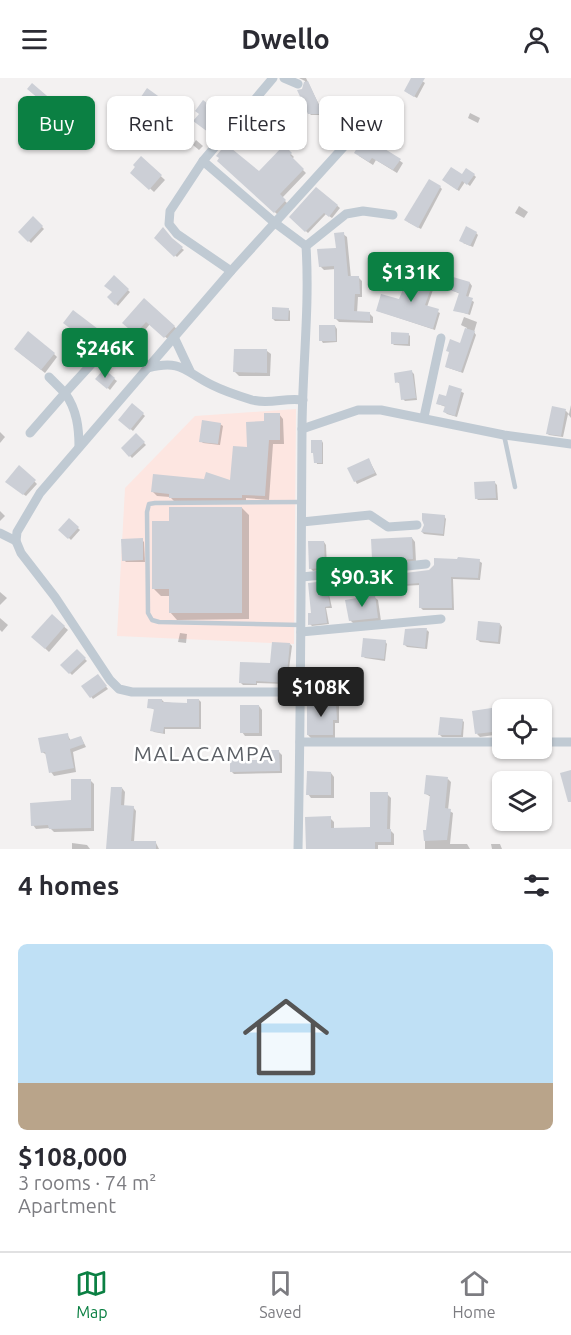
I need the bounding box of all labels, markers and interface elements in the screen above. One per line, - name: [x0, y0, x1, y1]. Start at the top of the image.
- icon: menu: [18, 23, 51, 56]
- icon: person: [520, 23, 553, 56]
- text: Dwello: [241, 24, 330, 54]
- chip: Buy: [18, 96, 95, 150]
- chip: Rent: [107, 96, 194, 150]
- chip: Filters: [206, 96, 307, 150]
- chip: New: [319, 96, 404, 150]
- pin: $131K: [369, 252, 453, 303]
- text: $131K: [382, 260, 440, 283]
- pin: $246K: [63, 328, 147, 379]
- text: $246K: [76, 336, 134, 359]
- pin: $90.3K: [313, 557, 411, 608]
- text: $90.3K: [330, 565, 394, 588]
- pin: $108K: [279, 667, 363, 718]
- text: $108K: [292, 675, 350, 698]
- map controls: [492, 699, 552, 831]
- button: locate: [492, 699, 552, 759]
- district label: MALACAMPA: [134, 741, 274, 765]
- button: layers: [492, 771, 552, 831]
- icon: filters: [520, 869, 553, 902]
- text: 4 homes: [18, 871, 119, 900]
- icon: home: [232, 983, 340, 1091]
- text: $108,000: [18, 1142, 127, 1171]
- text: 3 rooms · 74 m²: [18, 1171, 156, 1194]
- text: Apartment: [18, 1194, 116, 1217]
- tab: Map: [75, 1267, 108, 1321]
- tab: Saved: [259, 1267, 302, 1321]
- tab: Home: [452, 1267, 496, 1321]

